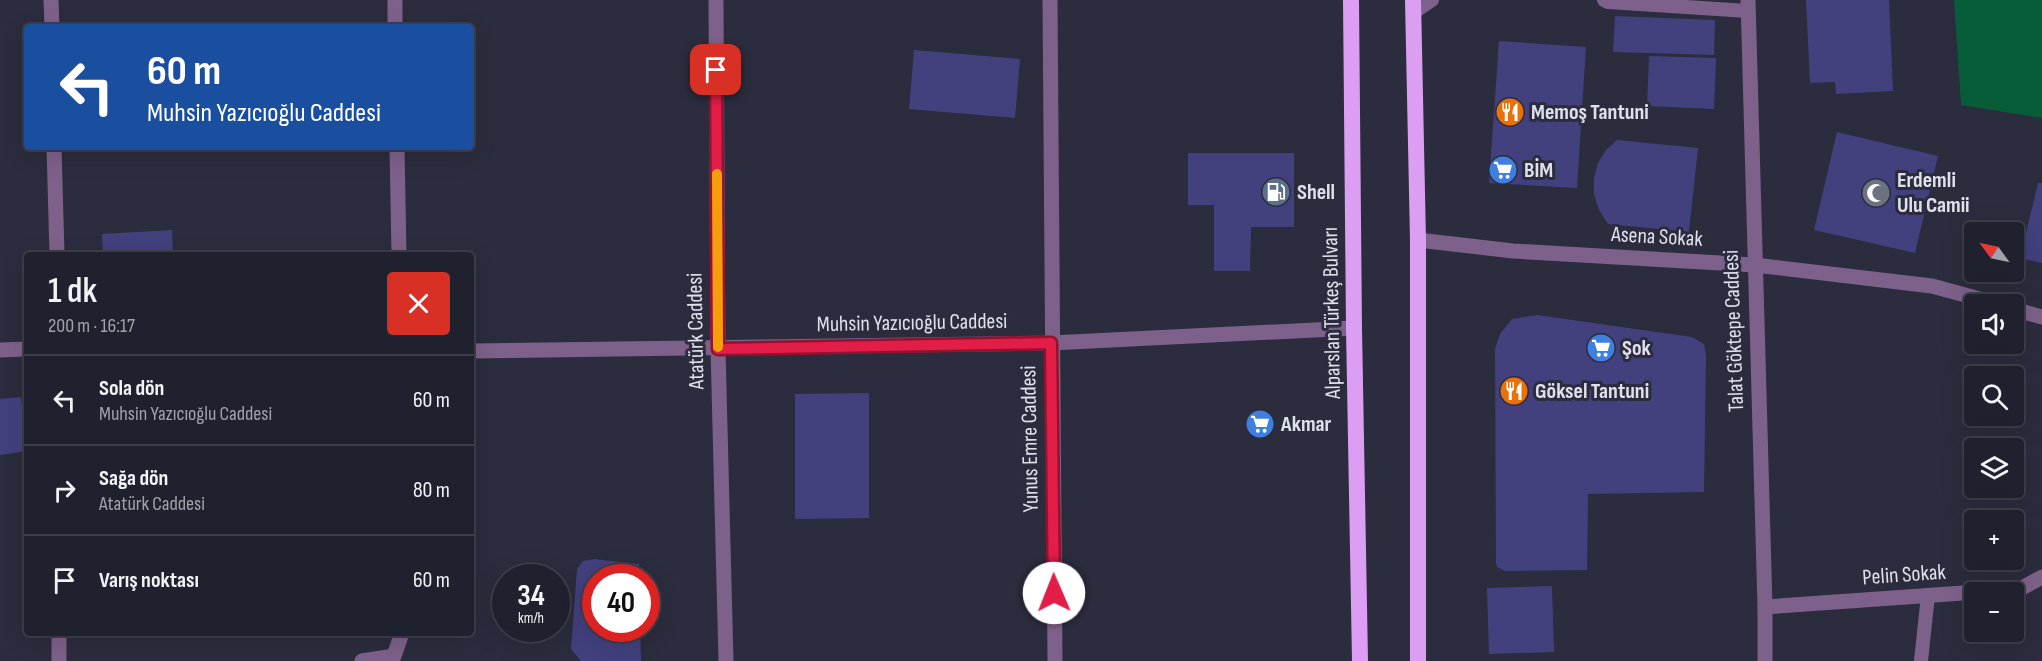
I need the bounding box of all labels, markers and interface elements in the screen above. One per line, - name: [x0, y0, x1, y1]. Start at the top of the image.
- pin: [690, 44, 741, 95]
- text: 60 m: [147, 46, 221, 97]
- icon: left: [48, 48, 126, 126]
- icon: arrive: [699, 53, 732, 86]
- restaurant icon: Memoş Tantuni: [1494, 96, 1526, 128]
- text: Muhsin Yazıcıoğlu Caddesi: [147, 97, 381, 129]
- place label: Memoş Tantuni: [1531, 99, 1649, 126]
- supermarket icon: BİM: [1487, 154, 1519, 186]
- place label: BİM: [1524, 157, 1553, 184]
- place label: Erdemli Ulu Camii: [1897, 167, 1970, 219]
- fuel station icon: Shell: [1260, 176, 1292, 208]
- mosque icon: Erdemli Ulu Camii: [1860, 177, 1892, 209]
- place label: Shell: [1297, 179, 1335, 206]
- street label: Asena Sokak: [1610, 221, 1704, 253]
- north arrow: [1964, 222, 2024, 282]
- map controls: [1964, 222, 2024, 642]
- street label: Alparslan Türkeş Bulvarı: [1317, 227, 1347, 400]
- street label: Talat Göktepe Caddesi: [1718, 250, 1750, 412]
- text: 1 dk: [48, 270, 97, 313]
- button: close: [387, 272, 450, 335]
- street label: Atatürk Caddesi: [681, 272, 711, 391]
- button: sound: [1964, 294, 2024, 354]
- street label: Muhsin Yazıcıoğlu Caddesi: [816, 308, 1008, 338]
- text: 200 m · 16:17: [48, 314, 135, 338]
- supermarket icon: Şok: [1585, 332, 1617, 364]
- place label: Şok: [1622, 335, 1652, 362]
- street label: Yunus Emre Caddesi: [1015, 365, 1045, 513]
- button: search: [1964, 366, 2024, 426]
- text: Sola dön: [99, 375, 164, 402]
- restaurant icon: Göksel Tantuni: [1498, 375, 1530, 407]
- place label: Göksel Tantuni: [1535, 378, 1649, 405]
- icon: left: [48, 384, 81, 417]
- text: 60 m: [413, 387, 450, 414]
- text: Muhsin Yazıcıoğlu Caddesi: [99, 402, 272, 426]
- supermarket icon: Akmar: [1244, 408, 1276, 440]
- place label: Akmar: [1280, 411, 1332, 438]
- button: layers: [1964, 438, 2024, 498]
- text: Sağa dön: [99, 465, 168, 492]
- icon: right: [48, 474, 81, 507]
- text: 80 m: [413, 477, 450, 504]
- text: Atatürk Caddesi: [99, 492, 205, 516]
- button: +: [1964, 510, 2024, 570]
- street label: Pelin Sokak: [1861, 559, 1947, 591]
- position arrow: [1022, 561, 1086, 625]
- icon: arrive: [48, 564, 81, 597]
- speed limit sign: 40: [582, 564, 660, 642]
- text: Varış noktası: [99, 567, 199, 594]
- text: 60 m: [413, 567, 450, 594]
- text: 34: [517, 578, 545, 614]
- button: −: [1964, 582, 2024, 642]
- text: km/h: [518, 609, 544, 628]

